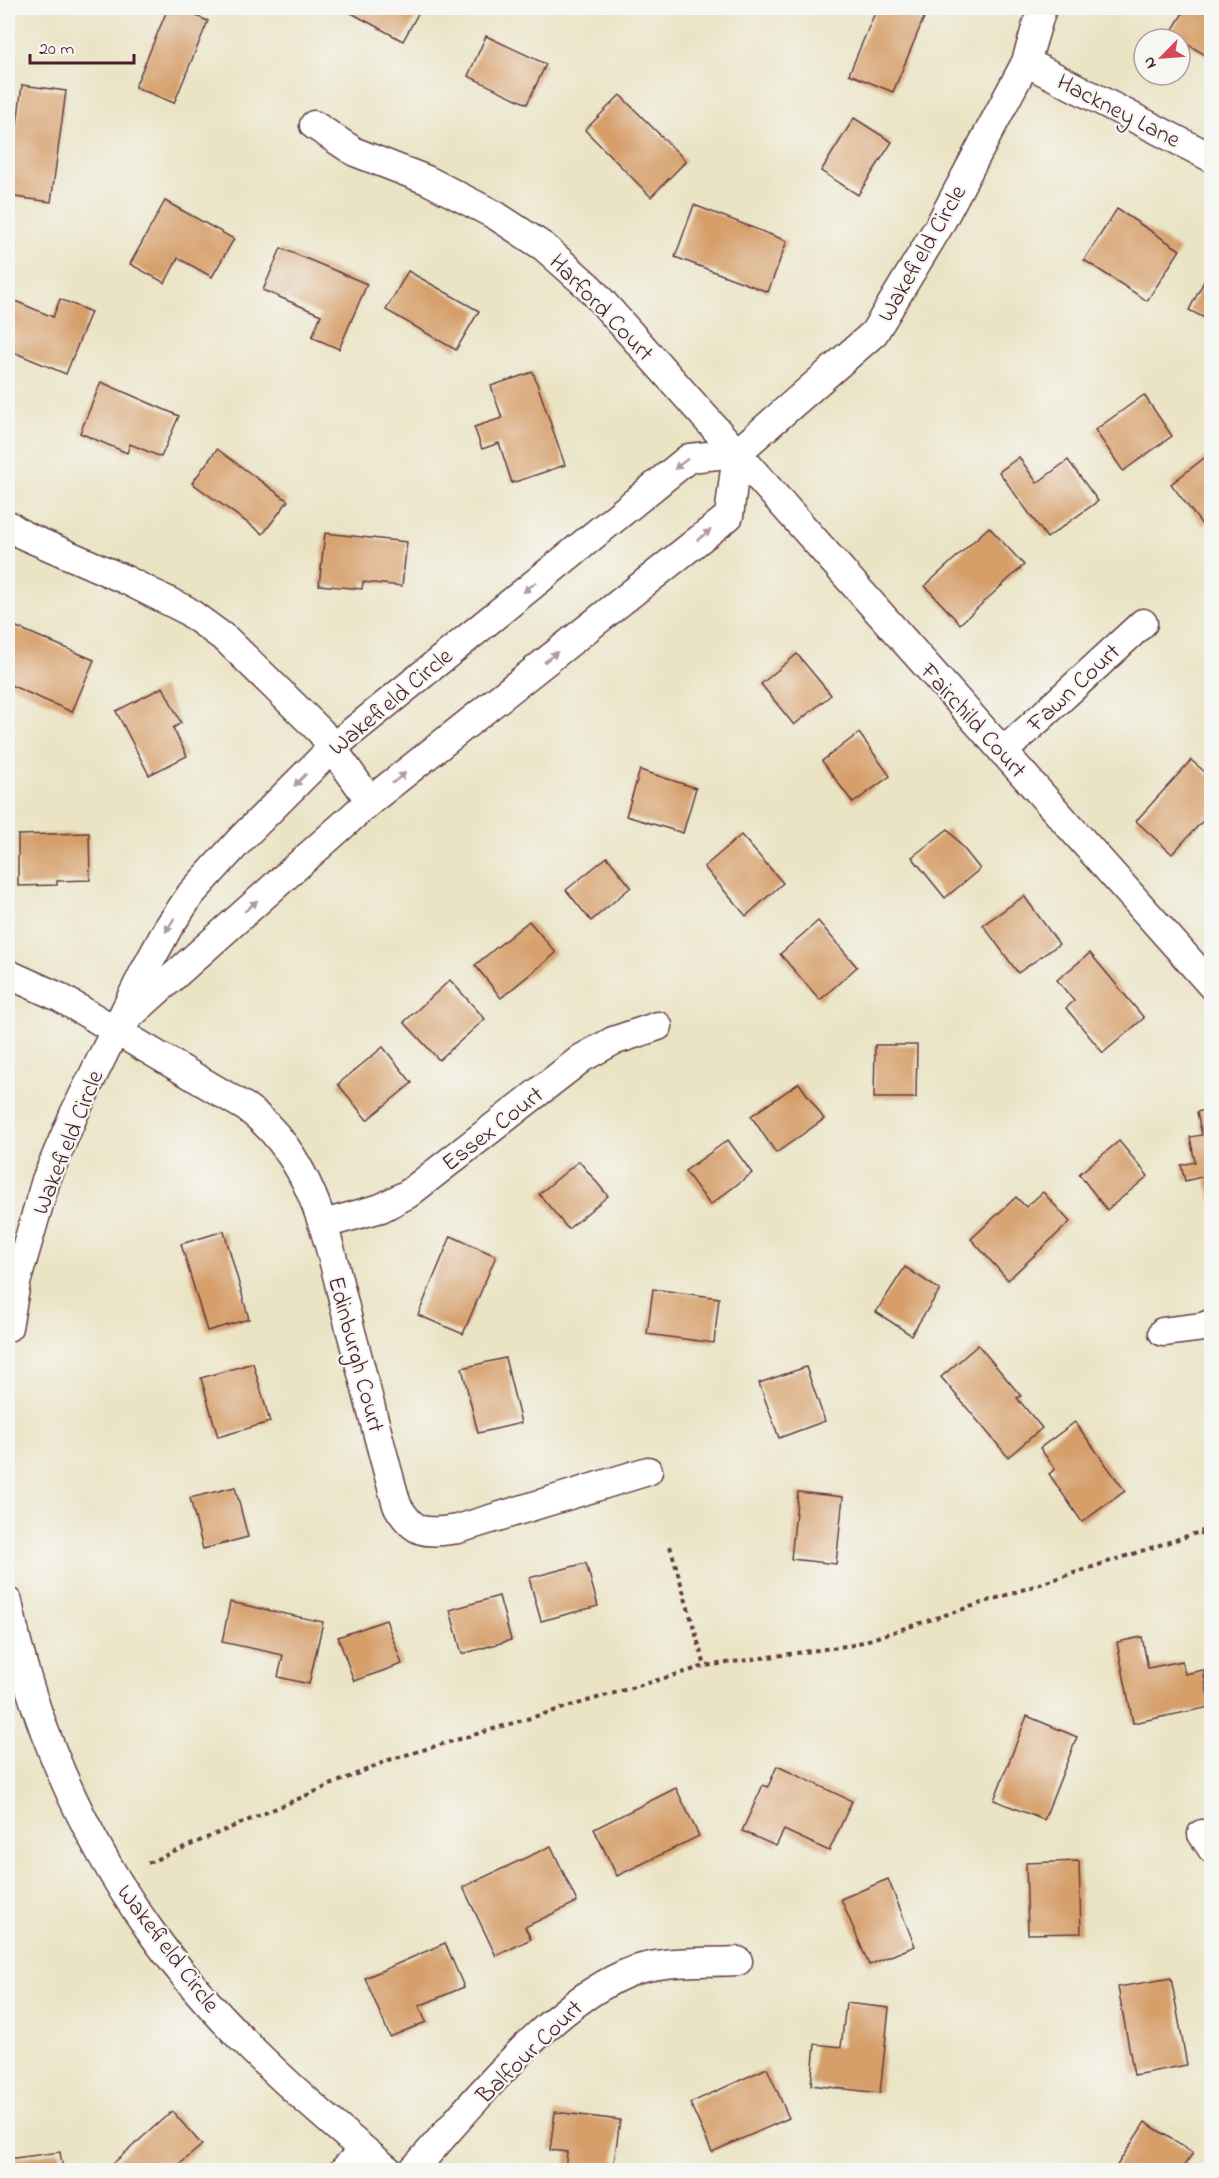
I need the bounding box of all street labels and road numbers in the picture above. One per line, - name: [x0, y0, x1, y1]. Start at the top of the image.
- street label: Hackney Lane: [1050, 66, 1186, 159]
- street label: Wakefield Circle: [870, 179, 977, 329]
- street label: Harford Court: [540, 247, 661, 371]
- street label: Fawn Court: [1019, 636, 1129, 742]
- street label: Wakefield Circle: [322, 640, 462, 765]
- street label: Fairchild Court: [910, 655, 1034, 787]
- street label: Wakefield Circle: [24, 1065, 114, 1220]
- street label: Essex Court: [435, 1079, 552, 1181]
- street label: Edinburgh Court: [317, 1273, 392, 1436]
- street label: Wakefield Circle: [107, 1878, 227, 2021]
- street label: Balfour Court: [469, 1993, 592, 2114]

